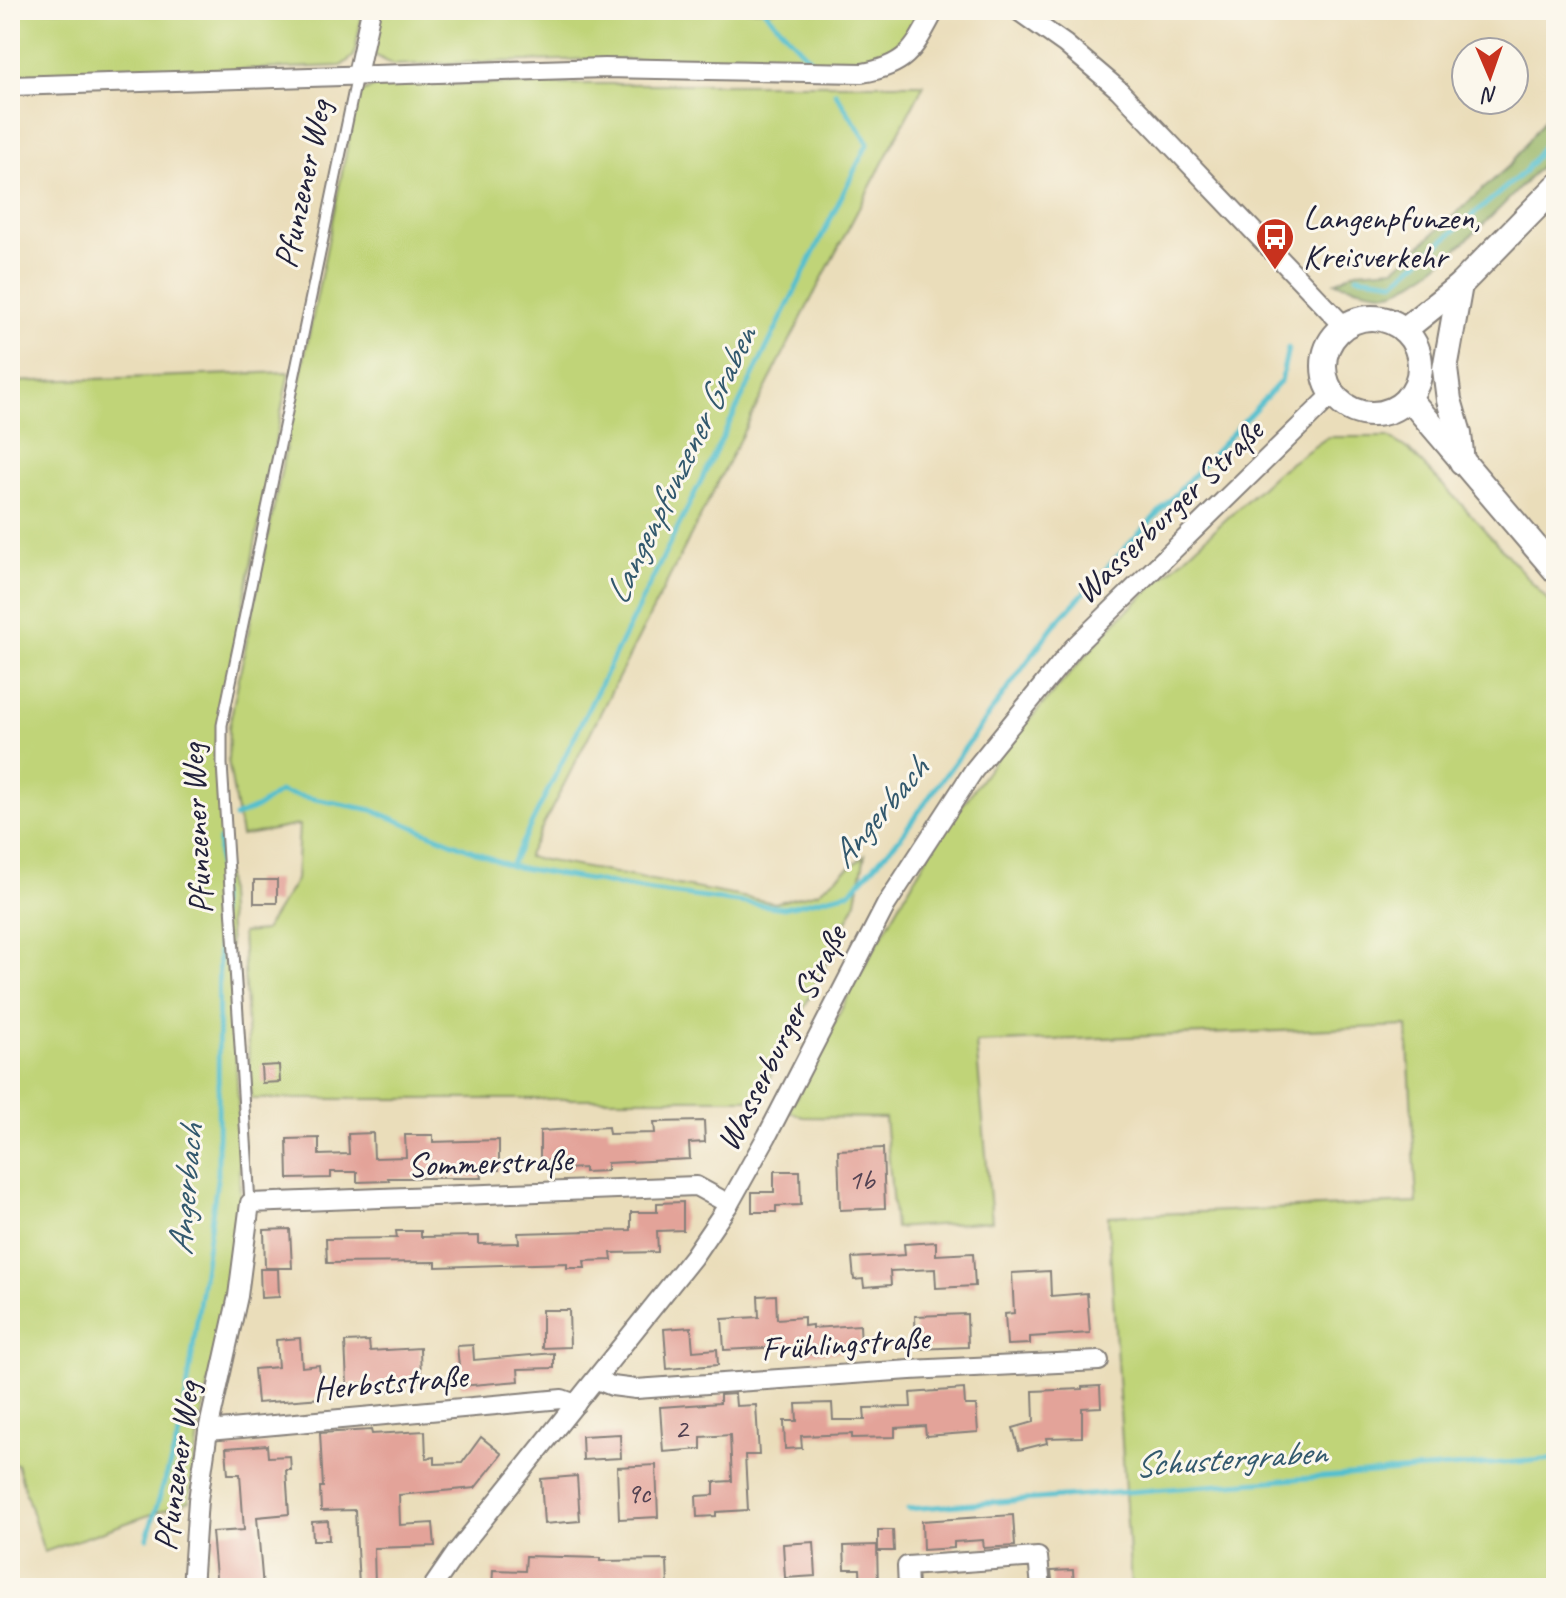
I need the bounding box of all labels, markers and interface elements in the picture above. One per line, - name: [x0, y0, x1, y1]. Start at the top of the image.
- north arrow: [1450, 36, 1530, 116]
- text: N: [1480, 81, 1498, 109]
- street label: Pfunzener Weg: [263, 94, 341, 272]
- place label: Langenpfunzen, Kreisverkehr: [1303, 196, 1480, 278]
- bus stop icon: Langenpfunzen, Kreisverkehr: [1254, 216, 1296, 271]
- water label: Langenpfunzener Graben: [593, 315, 769, 611]
- street label: Wasserburger Straße: [1064, 408, 1274, 612]
- street label: Pfunzener Weg: [170, 741, 222, 915]
- water label: Angerbach: [819, 745, 940, 877]
- street label: Wasserburger Straße: [706, 915, 858, 1158]
- water label: Angerbach: [156, 1120, 214, 1257]
- street label: Sommerstraße: [407, 1138, 576, 1186]
- house number: 1b: [848, 1160, 876, 1198]
- street label: Frühlingstraße: [759, 1315, 933, 1370]
- street label: Herbststraße: [311, 1354, 472, 1410]
- street label: Pfunzener Weg: [143, 1377, 209, 1553]
- house number: 2: [674, 1409, 690, 1447]
- water label: Schustergraben: [1133, 1428, 1331, 1488]
- house number: 9c: [626, 1474, 651, 1512]

